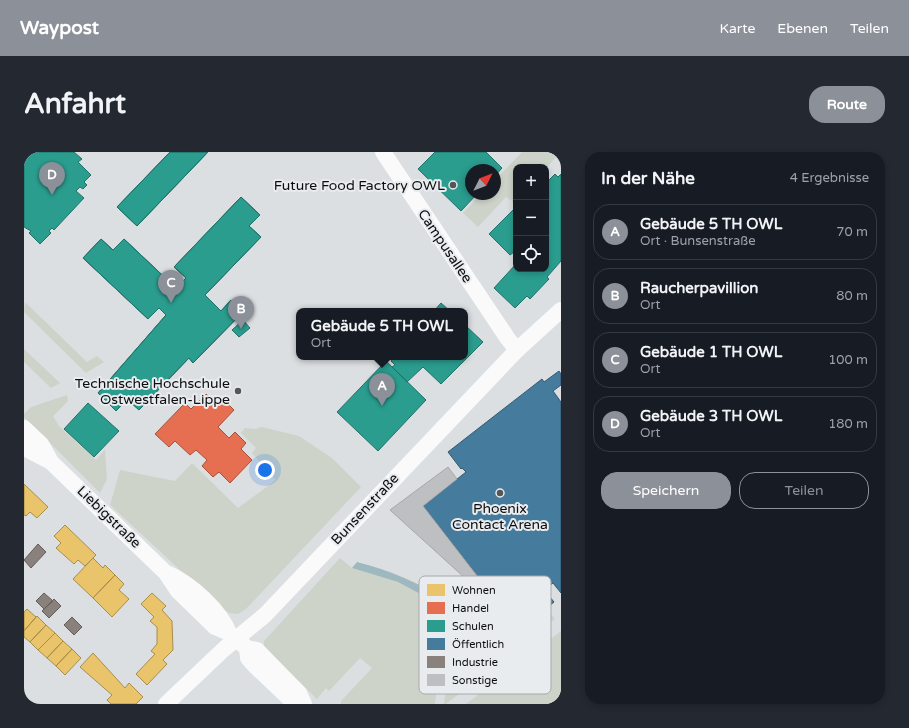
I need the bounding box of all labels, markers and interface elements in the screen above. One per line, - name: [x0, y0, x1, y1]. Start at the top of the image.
- text: Waypost: [20, 17, 99, 39]
- text: Karte: [720, 20, 755, 37]
- text: Ebenen: [777, 20, 828, 37]
- text: Teilen: [850, 20, 889, 37]
- button: Route: [809, 86, 885, 123]
- text: Anfahrt: [24, 87, 126, 121]
- pin: D: [39, 162, 65, 195]
- north arrow: [465, 164, 501, 200]
- map controls: [513, 164, 549, 272]
- button: +: [513, 164, 549, 200]
- text: In der Nähe: [601, 168, 695, 189]
- text: 4 Ergebnisse: [790, 170, 869, 186]
- place label: Future Food Factory OWL: [274, 177, 445, 194]
- marker: Future Food Factory OWL: [448, 180, 458, 190]
- button: −: [513, 200, 549, 236]
- street label: Campusallee: [414, 206, 476, 286]
- text: Gebäude 5 TH OWL: [640, 215, 782, 233]
- text: A: [610, 224, 620, 240]
- text: 70 m: [836, 224, 868, 240]
- text: Ort · Bunsenstraße: [640, 233, 756, 249]
- button: locate: [513, 236, 549, 272]
- pin: C: [158, 270, 184, 303]
- text: Raucherpavillion: [640, 279, 758, 297]
- text: B: [610, 288, 620, 304]
- text: 80 m: [836, 288, 868, 304]
- pin: B: [228, 296, 254, 329]
- text: Ort: [640, 297, 660, 313]
- popup: [296, 308, 468, 360]
- text: Gebäude 5 TH OWL: [311, 317, 453, 335]
- text: Ort: [311, 335, 331, 351]
- text: Gebäude 1 TH OWL: [640, 343, 782, 361]
- text: C: [610, 352, 620, 368]
- text: 100 m: [828, 352, 868, 368]
- text: Ort: [640, 361, 660, 377]
- pin: A: [369, 373, 395, 406]
- place label: Technische Hochschule Ostwestfalen-Lippe: [75, 375, 230, 408]
- marker: Technische Hochschule Ostwestfalen-Lippe: [233, 386, 243, 396]
- text: Gebäude 3 TH OWL: [640, 407, 782, 425]
- text: D: [610, 416, 620, 432]
- text: 180 m: [828, 416, 868, 432]
- text: Ort: [640, 425, 660, 441]
- your location: [255, 460, 275, 480]
- street label: Bunsenstraße: [328, 470, 402, 548]
- button: Speichern: [601, 472, 731, 509]
- button: Teilen: [739, 472, 869, 509]
- street label: Liebigstraße: [73, 482, 145, 552]
- marker: Phoenix Contact Arena: [495, 488, 505, 498]
- place label: Phoenix Contact Arena: [452, 500, 548, 533]
- legend: [419, 576, 551, 694]
- text: Wohnen: [452, 584, 496, 597]
- text: Handel: [452, 602, 489, 615]
- text: Schulen: [452, 620, 494, 633]
- text: Öffentlich: [452, 638, 504, 651]
- text: Industrie: [452, 656, 498, 669]
- text: Sonstige: [452, 674, 498, 687]

